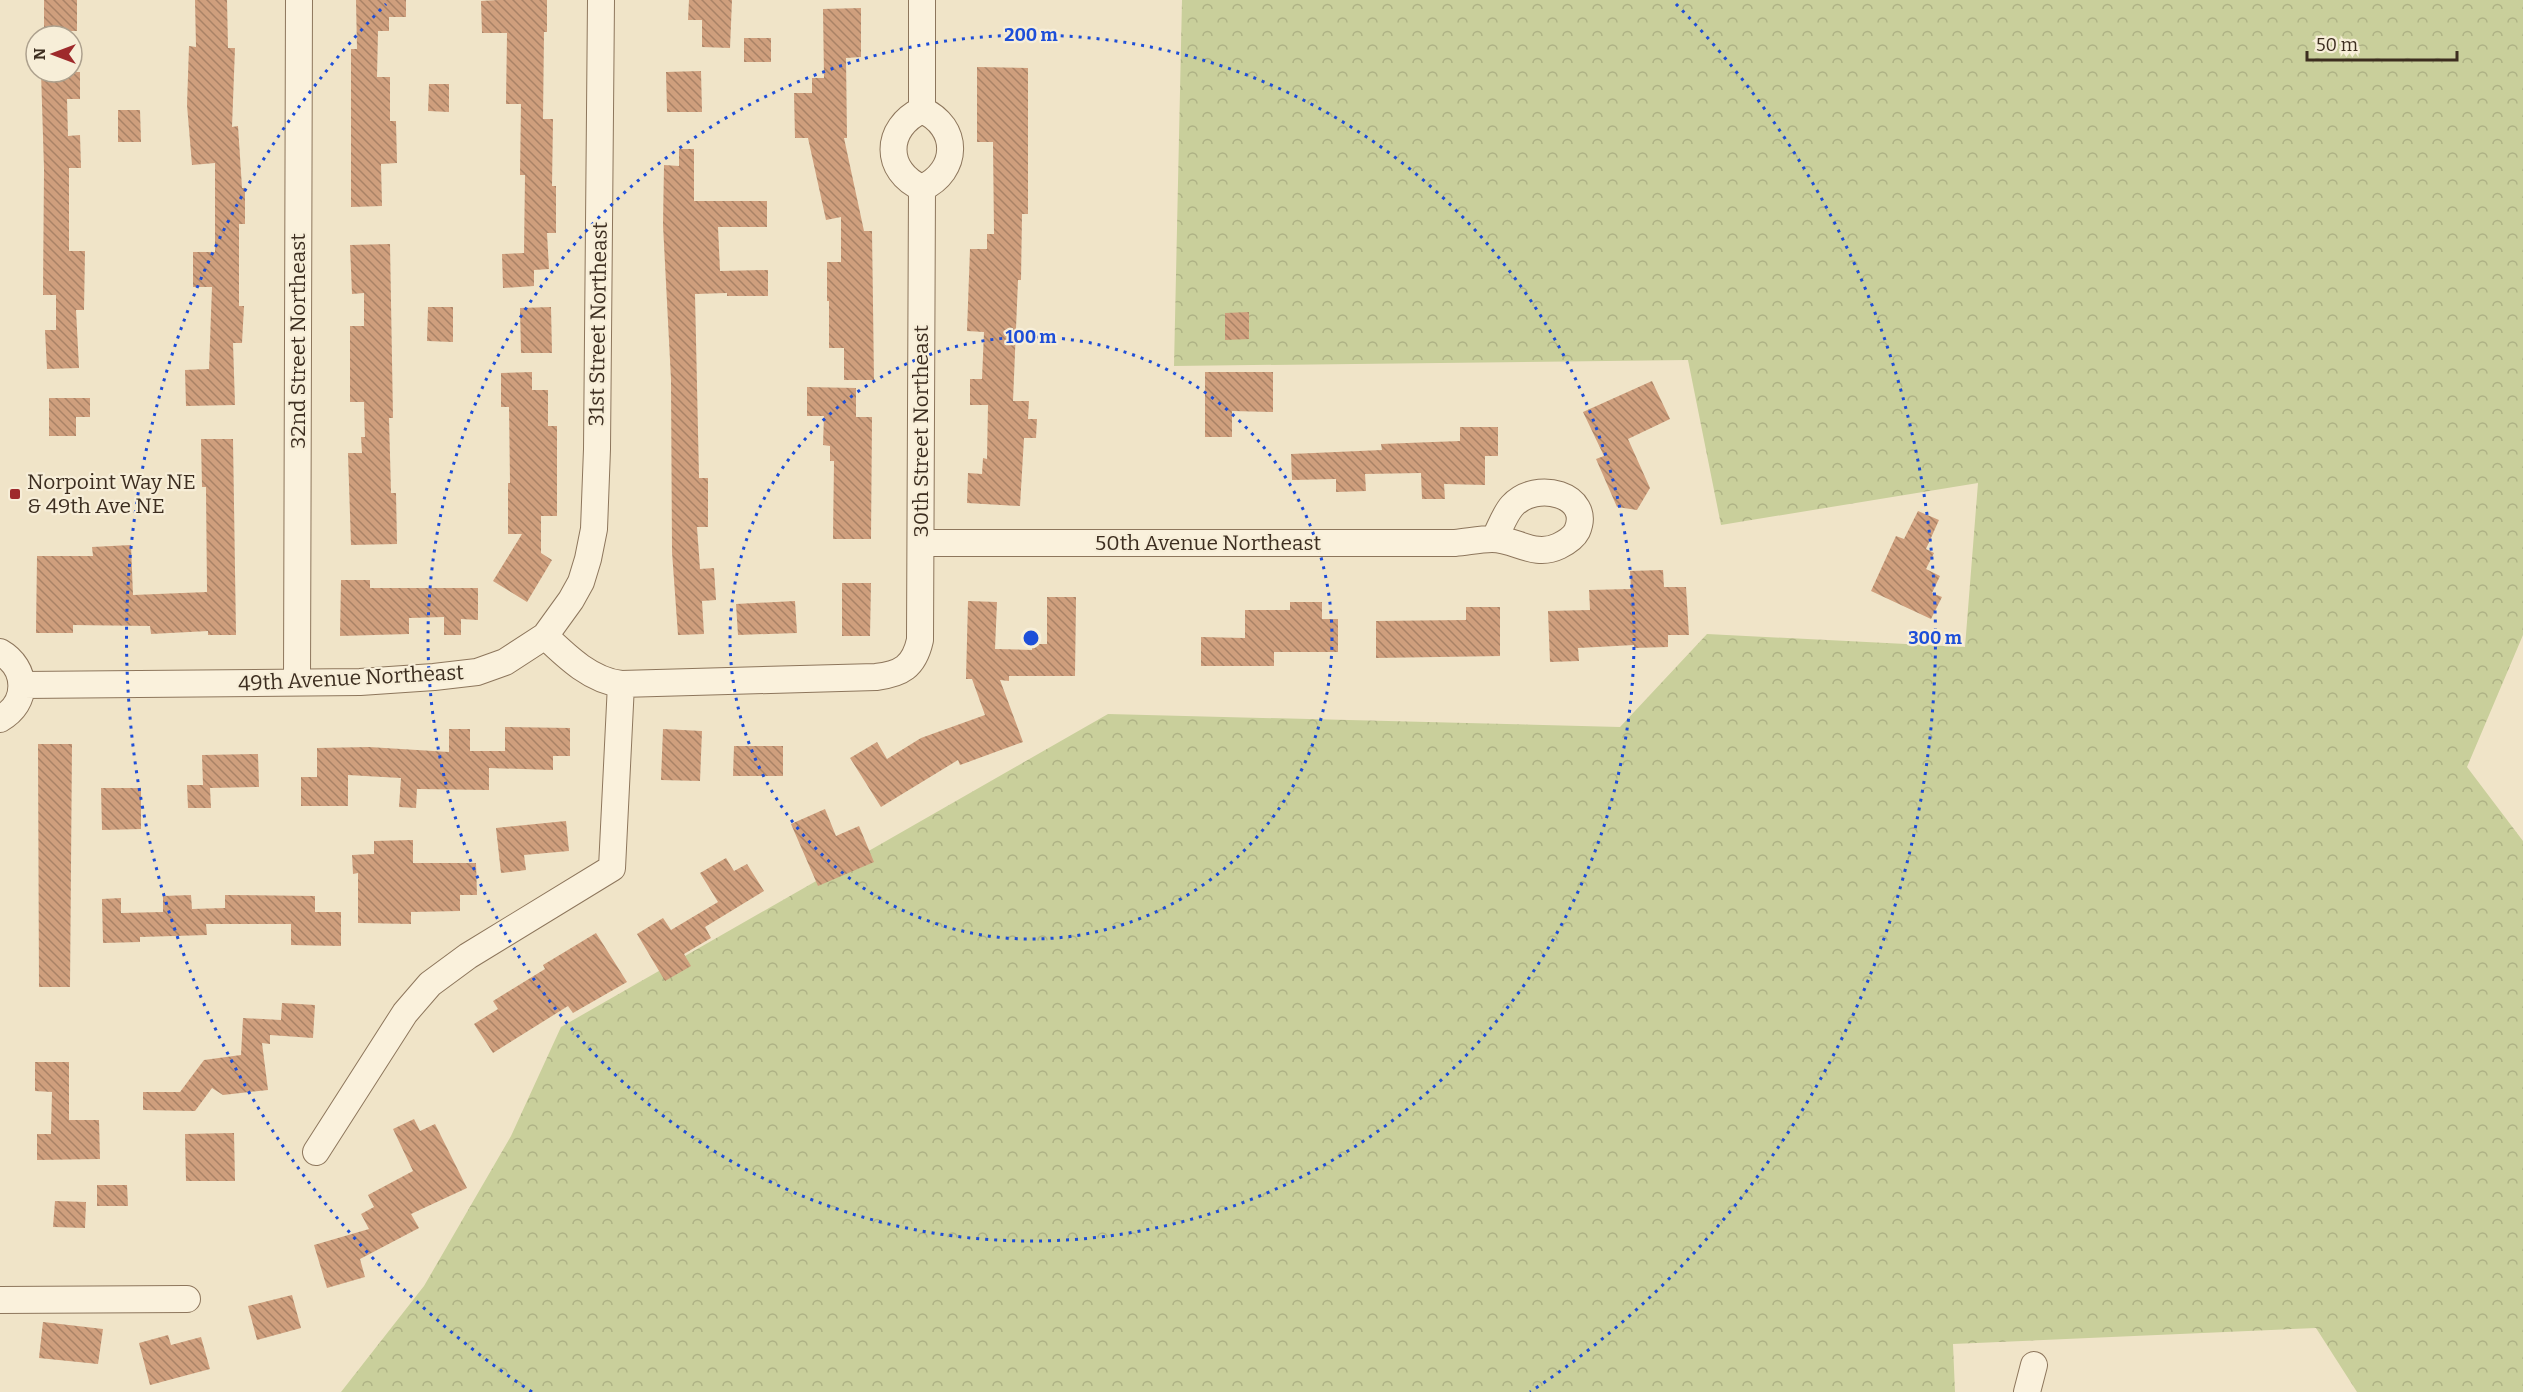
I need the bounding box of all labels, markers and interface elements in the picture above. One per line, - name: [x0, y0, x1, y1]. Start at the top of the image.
- north arrow: [24, 24, 84, 84]
- text: 200 m: [1004, 24, 1058, 46]
- scale bar: [2307, 24, 2457, 62]
- text: 50 m: [2316, 34, 2358, 56]
- text: N: [30, 48, 49, 60]
- street label: 31st Street Northeast: [583, 221, 613, 426]
- street label: 32nd Street Northeast: [285, 233, 311, 449]
- street label: 30th Street Northeast: [908, 324, 934, 537]
- text: 100 m: [1005, 326, 1057, 348]
- place label: Norpoint Way NE & 49th Ave NE: [27, 469, 196, 519]
- marker: Norpoint Way NE & 49th Ave NE: [8, 487, 22, 501]
- street label: 50th Avenue Northeast: [1095, 530, 1321, 556]
- text: 300 m: [1908, 627, 1962, 649]
- centre of rings: [1021, 628, 1041, 648]
- street label: 49th Avenue Northeast: [237, 659, 465, 697]

